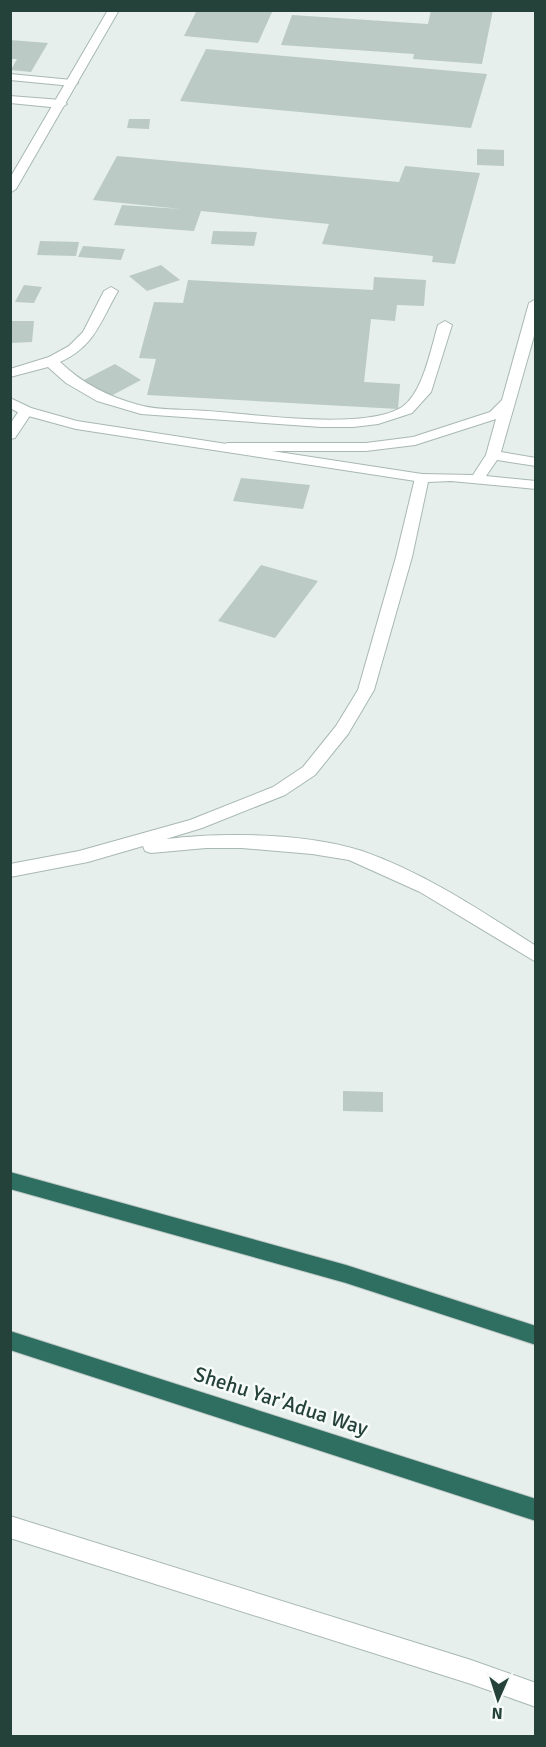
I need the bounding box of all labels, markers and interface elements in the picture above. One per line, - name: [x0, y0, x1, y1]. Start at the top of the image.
- street label: Shehu Yar'Adua Way: [191, 1361, 371, 1441]
- north arrow: [468, 1669, 528, 1729]
- text: N: [491, 1703, 503, 1723]

